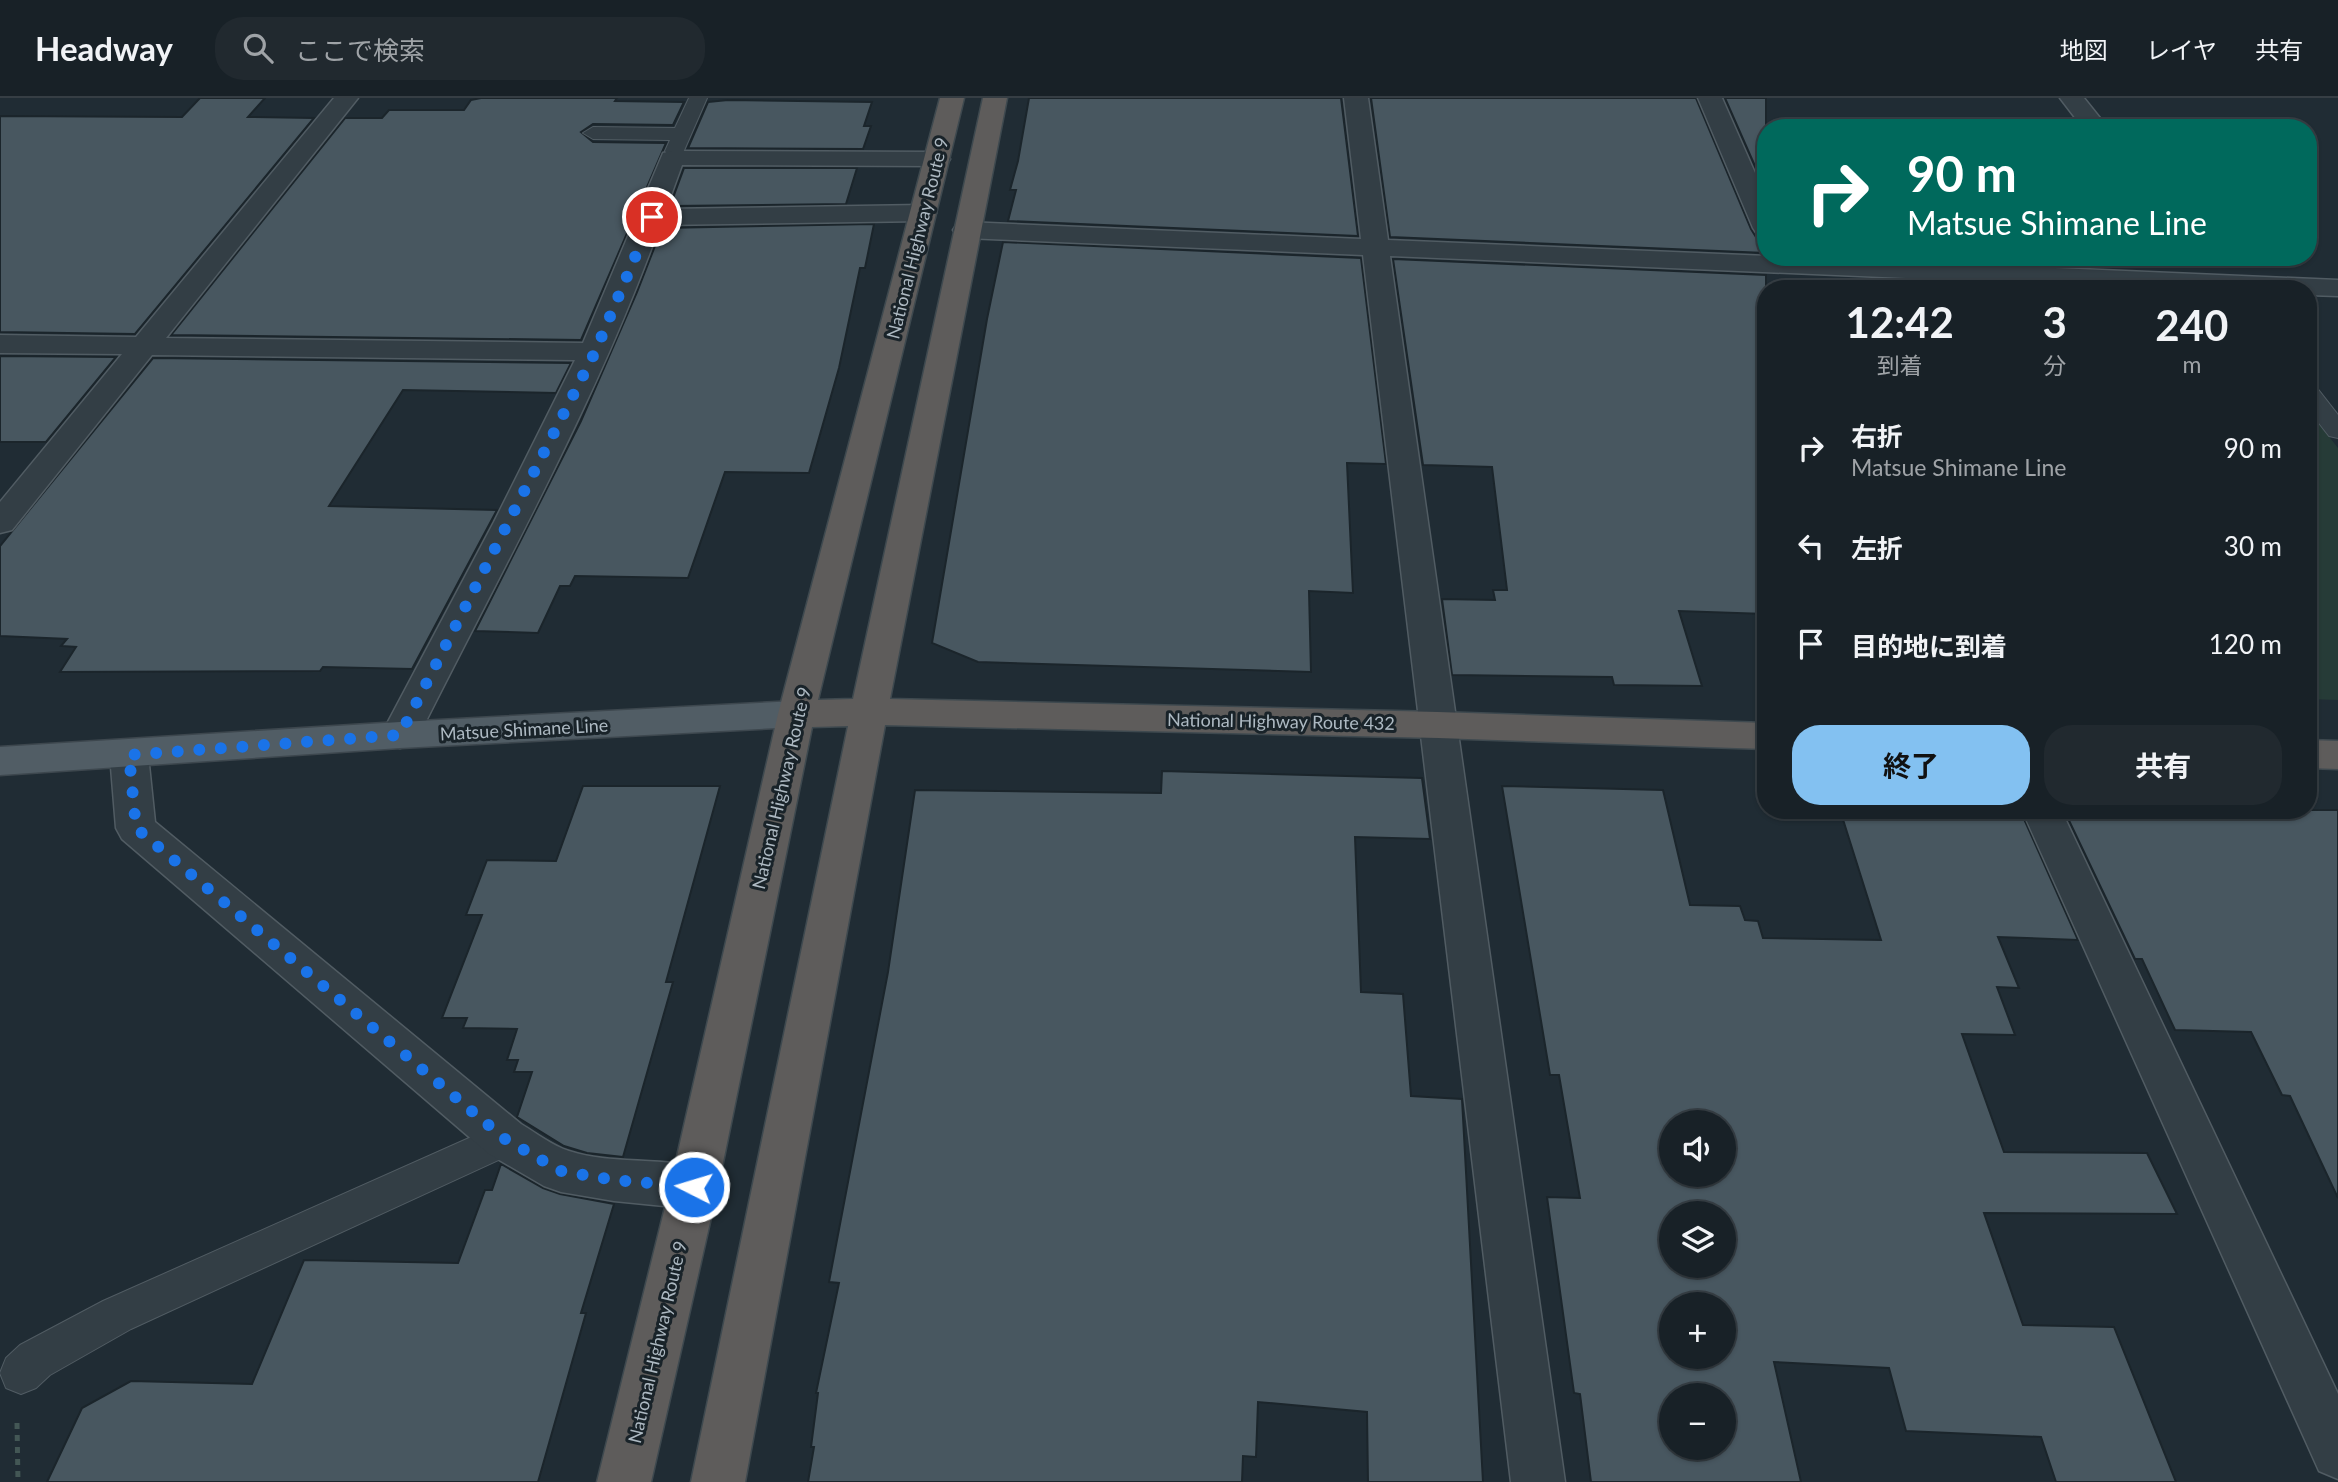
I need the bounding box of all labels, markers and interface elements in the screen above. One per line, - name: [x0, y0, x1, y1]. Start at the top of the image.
- search box: [215, 17, 705, 80]
- text: Headway: [35, 28, 173, 68]
- icon: search: [239, 29, 277, 67]
- text: ここで検索: [295, 34, 425, 66]
- text: 地図: [2060, 35, 2108, 64]
- text: レイヤ: [2146, 35, 2217, 64]
- text: 共有: [2255, 35, 2303, 64]
- street label: National Highway Route 9: [881, 135, 953, 341]
- text: 90 m: [1907, 144, 2017, 202]
- icon: right: [1792, 147, 1883, 238]
- pin: [622, 187, 682, 247]
- icon: arrive: [633, 198, 671, 236]
- text: Matsue Shimane Line: [1907, 203, 2207, 242]
- text: 12:42: [1846, 297, 1954, 347]
- text: 3: [2042, 297, 2067, 347]
- text: 240: [2155, 300, 2228, 350]
- text: m: [2182, 350, 2201, 378]
- text: 到着: [1877, 351, 1923, 379]
- text: 分: [2043, 351, 2066, 379]
- text: 右折: [1851, 420, 1903, 452]
- icon: right: [1792, 429, 1830, 467]
- text: 90 m: [2224, 432, 2282, 464]
- text: Matsue Shimane Line: [1851, 453, 2067, 481]
- icon: left: [1792, 527, 1830, 565]
- text: 30 m: [2224, 530, 2282, 562]
- text: 左折: [1851, 532, 1903, 564]
- icon: arrive: [1792, 625, 1830, 663]
- text: 120 m: [2209, 628, 2282, 660]
- text: 目的地に到着: [1851, 630, 2007, 662]
- street label: National Highway Route 9: [747, 685, 815, 891]
- street label: National Highway Route 432: [1167, 708, 1395, 734]
- street label: Matsue Shimane Line: [439, 714, 609, 744]
- button: 終了: [1792, 725, 2030, 805]
- button: 共有: [2044, 725, 2282, 805]
- map controls: [1659, 1110, 1736, 1460]
- button: sound: [1659, 1110, 1736, 1187]
- position arrow: [657, 1150, 731, 1224]
- button: layers: [1659, 1201, 1736, 1278]
- street label: National Highway Route 9: [623, 1239, 691, 1445]
- button: +: [1659, 1292, 1736, 1369]
- button: −: [1659, 1383, 1736, 1460]

